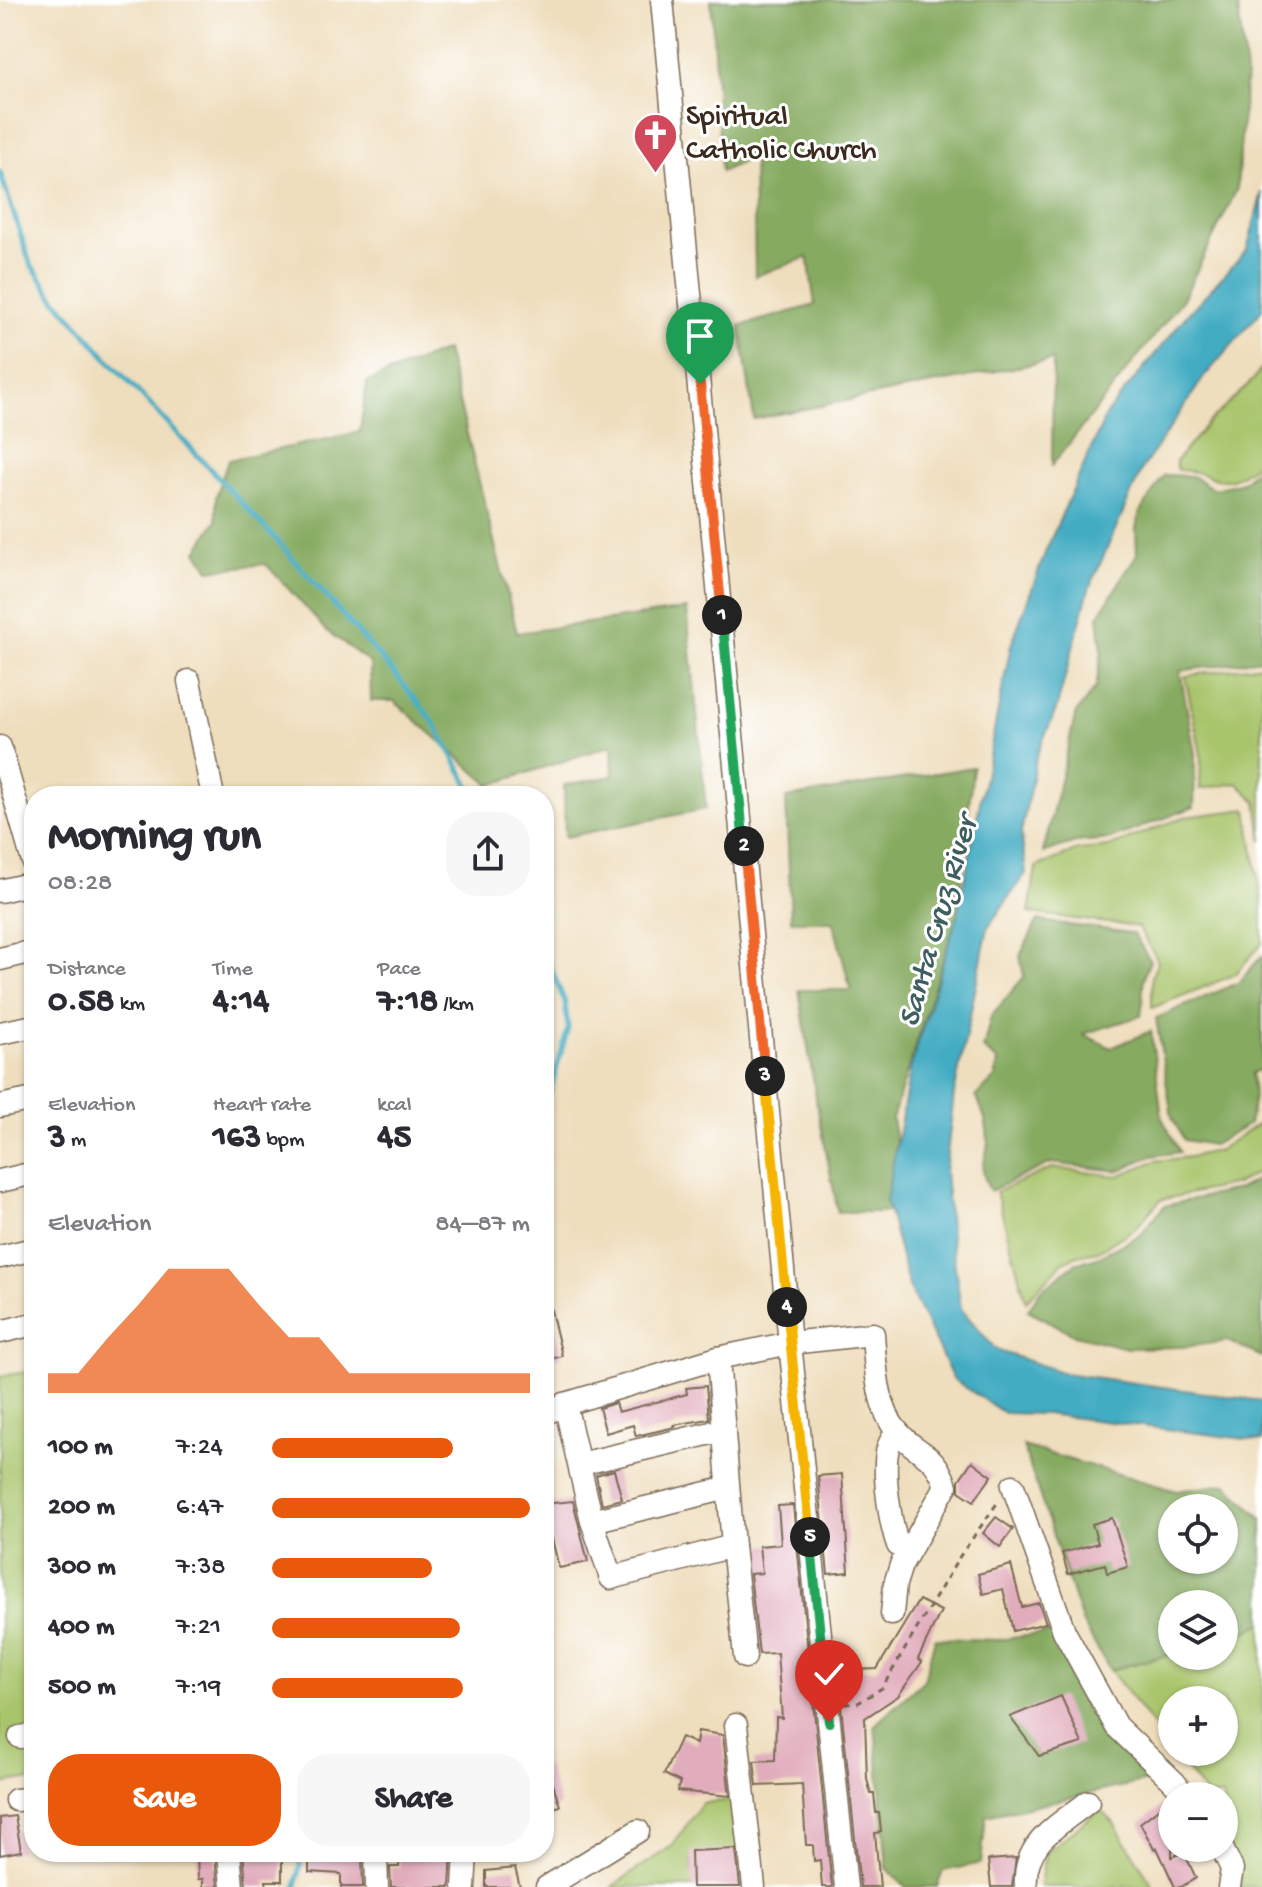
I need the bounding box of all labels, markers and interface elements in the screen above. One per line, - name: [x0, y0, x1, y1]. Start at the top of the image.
- place label: Spiritual Catholic Church: [686, 101, 877, 170]
- church icon: Spiritual Catholic Church: [631, 111, 679, 174]
- pin: [666, 302, 734, 384]
- icon: arrive: [678, 314, 722, 358]
- pin: 1: [702, 595, 742, 635]
- text: 1: [718, 602, 726, 628]
- water label: Santa Cruz River: [892, 807, 990, 1032]
- button: share: [446, 812, 530, 896]
- text: Morning run: [48, 813, 261, 865]
- pin: 2: [724, 826, 764, 866]
- text: 2: [739, 833, 749, 859]
- text: 08:28: [48, 869, 112, 900]
- text: Distance: [48, 957, 126, 983]
- text: Time: [213, 957, 253, 983]
- text: Pace: [377, 957, 421, 983]
- text: 0.58: [48, 983, 115, 1023]
- text: 4:14: [213, 983, 269, 1023]
- text: 7:18: [377, 983, 438, 1023]
- text: km: [115, 992, 145, 1018]
- text: /km: [438, 992, 474, 1018]
- pin: 3: [745, 1056, 785, 1096]
- text: 3: [759, 1063, 771, 1089]
- text: Elevation: [48, 1093, 135, 1119]
- text: Heart rate: [213, 1093, 311, 1119]
- text: kcal: [377, 1093, 412, 1119]
- text: 3: [48, 1119, 66, 1159]
- text: 163: [213, 1119, 261, 1159]
- text: 45: [377, 1119, 411, 1159]
- text: m: [66, 1128, 87, 1154]
- text: bpm: [261, 1128, 305, 1154]
- text: Elevation: [48, 1210, 151, 1241]
- text: 84–87 m: [435, 1210, 530, 1241]
- pin: 4: [767, 1287, 807, 1327]
- text: 4: [782, 1294, 792, 1320]
- text: 100 m: [48, 1433, 113, 1464]
- text: 7:24: [176, 1433, 223, 1464]
- text: 200 m: [48, 1493, 115, 1524]
- text: 6:47: [176, 1493, 223, 1524]
- map controls: [1158, 1494, 1238, 1862]
- button: locate: [1158, 1494, 1238, 1574]
- pin: 5: [790, 1517, 830, 1557]
- text: 5: [804, 1524, 816, 1550]
- text: 300 m: [48, 1553, 116, 1584]
- text: 7:38: [176, 1553, 225, 1584]
- button: layers: [1158, 1590, 1238, 1670]
- text: 400 m: [48, 1613, 114, 1644]
- text: 7:21: [176, 1613, 221, 1644]
- pin: [795, 1640, 863, 1722]
- icon: check: [807, 1652, 851, 1696]
- text: 500 m: [48, 1673, 116, 1704]
- text: 7:19: [176, 1673, 221, 1704]
- button: +: [1158, 1686, 1238, 1766]
- button: Save: [48, 1754, 281, 1846]
- button: Share: [297, 1754, 530, 1846]
- button: −: [1158, 1782, 1238, 1862]

